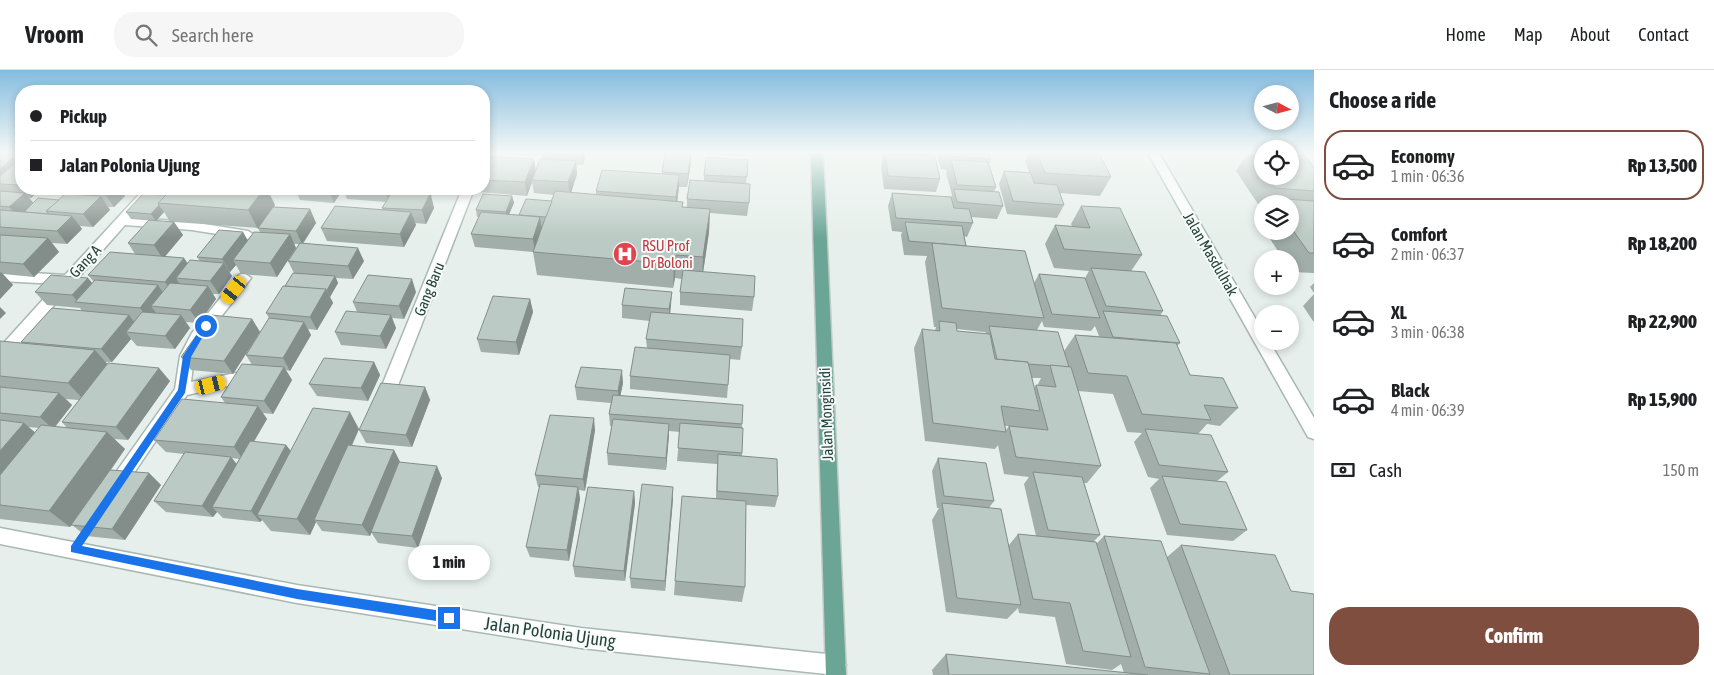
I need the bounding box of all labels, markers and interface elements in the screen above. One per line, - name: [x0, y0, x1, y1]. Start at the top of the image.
- search box: [114, 12, 464, 57]
- text: Vroom: [25, 21, 84, 48]
- icon: search: [132, 21, 160, 49]
- text: Search here: [172, 24, 254, 46]
- text: Home: [1446, 24, 1486, 45]
- text: Map: [1514, 24, 1543, 45]
- text: About: [1571, 24, 1610, 45]
- text: Contact: [1638, 24, 1689, 45]
- north arrow: [1254, 85, 1299, 130]
- map controls: [1254, 85, 1299, 350]
- text: Choose a ride: [1329, 87, 1436, 113]
- text: Pickup: [60, 105, 107, 127]
- button: locate: [1254, 140, 1299, 185]
- icon: car: [1331, 143, 1376, 188]
- text: Economy: [1391, 145, 1455, 167]
- text: Jalan Polonia Ujung: [60, 154, 200, 176]
- text: Rp 13,500: [1628, 154, 1697, 176]
- text: 1 min · 06:36: [1391, 167, 1464, 185]
- button: layers: [1254, 195, 1299, 240]
- street label: Jalan Masdulhak: [1180, 209, 1242, 299]
- icon: car: [1331, 221, 1376, 266]
- text: Comfort: [1391, 223, 1447, 245]
- text: Rp 18,200: [1628, 232, 1697, 254]
- place label: RSU Prof Dr Boloni: [642, 237, 693, 271]
- street label: Gang A: [66, 241, 105, 281]
- hospital icon: RSU Prof Dr Boloni: [612, 241, 638, 267]
- text: 2 min · 06:37: [1391, 245, 1464, 263]
- button: +: [1254, 250, 1299, 295]
- street label: Gang Baru: [411, 260, 447, 318]
- car: [218, 274, 249, 306]
- icon: car: [1331, 299, 1376, 344]
- text: XL: [1391, 301, 1407, 323]
- button: −: [1254, 305, 1299, 350]
- text: Rp 22,900: [1628, 310, 1697, 332]
- route start: [195, 315, 217, 337]
- text: 3 min · 06:38: [1391, 323, 1464, 341]
- street label: Jalan Monginsidi: [816, 367, 836, 461]
- car: [194, 374, 227, 396]
- icon: car: [1331, 377, 1376, 422]
- text: Black: [1391, 379, 1429, 401]
- text: Rp 15,900: [1628, 388, 1697, 410]
- text: 4 min · 06:39: [1391, 401, 1464, 419]
- icon: cash: [1329, 456, 1357, 484]
- text: Cash: [1369, 459, 1402, 481]
- text: 150 m: [1663, 461, 1699, 479]
- callout: 1 min: [408, 546, 490, 580]
- text: 1 min: [433, 553, 465, 571]
- route end: [438, 607, 460, 629]
- button: Confirm: [1329, 607, 1699, 665]
- street label: Jalan Polonia Ujung: [483, 612, 617, 652]

